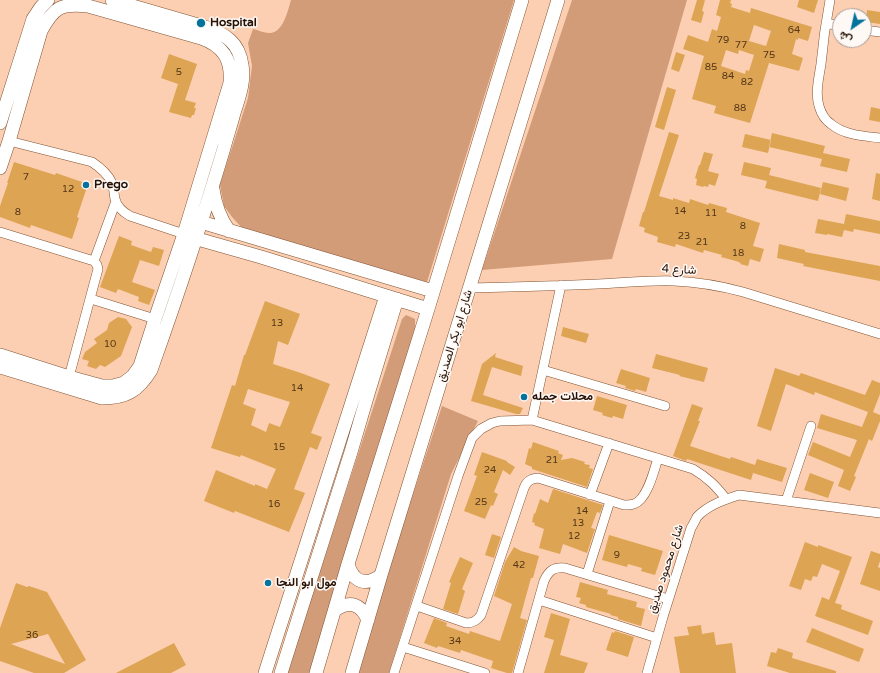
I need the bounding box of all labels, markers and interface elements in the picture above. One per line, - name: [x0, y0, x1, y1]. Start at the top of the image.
- north arrow: [832, 8, 872, 48]
- place label: Hospital: [210, 16, 257, 30]
- marker: Hospital: [195, 17, 207, 29]
- house number: 64: [788, 24, 800, 36]
- text: ش: [836, 28, 855, 47]
- house number: 79: [717, 34, 729, 46]
- house number: 77: [735, 39, 747, 51]
- house number: 75: [763, 49, 775, 61]
- house number: 85: [705, 61, 717, 73]
- house number: 5: [176, 66, 182, 78]
- house number: 84: [722, 70, 734, 82]
- house number: 82: [741, 76, 753, 88]
- house number: 88: [734, 102, 746, 114]
- house number: 7: [23, 171, 29, 183]
- place label: Prego: [94, 178, 128, 192]
- marker: Prego: [81, 180, 91, 190]
- house number: 12: [62, 183, 74, 195]
- house number: 14: [674, 205, 686, 217]
- house number: 8: [15, 206, 21, 218]
- house number: 11: [705, 207, 717, 219]
- house number: 8: [740, 220, 746, 232]
- house number: 23: [678, 230, 690, 242]
- house number: 21: [696, 236, 708, 248]
- house number: 18: [732, 247, 744, 259]
- street label: شارع 4: [661, 262, 697, 278]
- street label: شارع ابو بكر الصديق: [434, 288, 476, 384]
- house number: 13: [271, 317, 283, 329]
- house number: 10: [104, 338, 116, 350]
- house number: 14: [291, 382, 303, 394]
- place label: محلات جمله: [532, 390, 593, 404]
- marker: محلات جمله: [519, 392, 529, 402]
- house number: 15: [273, 441, 285, 453]
- house number: 21: [546, 454, 558, 466]
- house number: 24: [484, 464, 496, 476]
- house number: 25: [475, 496, 487, 508]
- house number: 16: [268, 498, 280, 510]
- house number: 14: [576, 505, 588, 517]
- house number: 13: [572, 517, 584, 529]
- street label: شارع محمود صديق: [645, 523, 687, 615]
- house number: 12: [568, 530, 580, 542]
- house number: 9: [614, 549, 620, 561]
- house number: 42: [513, 559, 525, 571]
- place label: مول ابو النجا: [276, 576, 337, 590]
- marker: مول ابو النجا: [263, 578, 273, 588]
- house number: 36: [26, 629, 38, 641]
- house number: 34: [449, 635, 461, 647]

